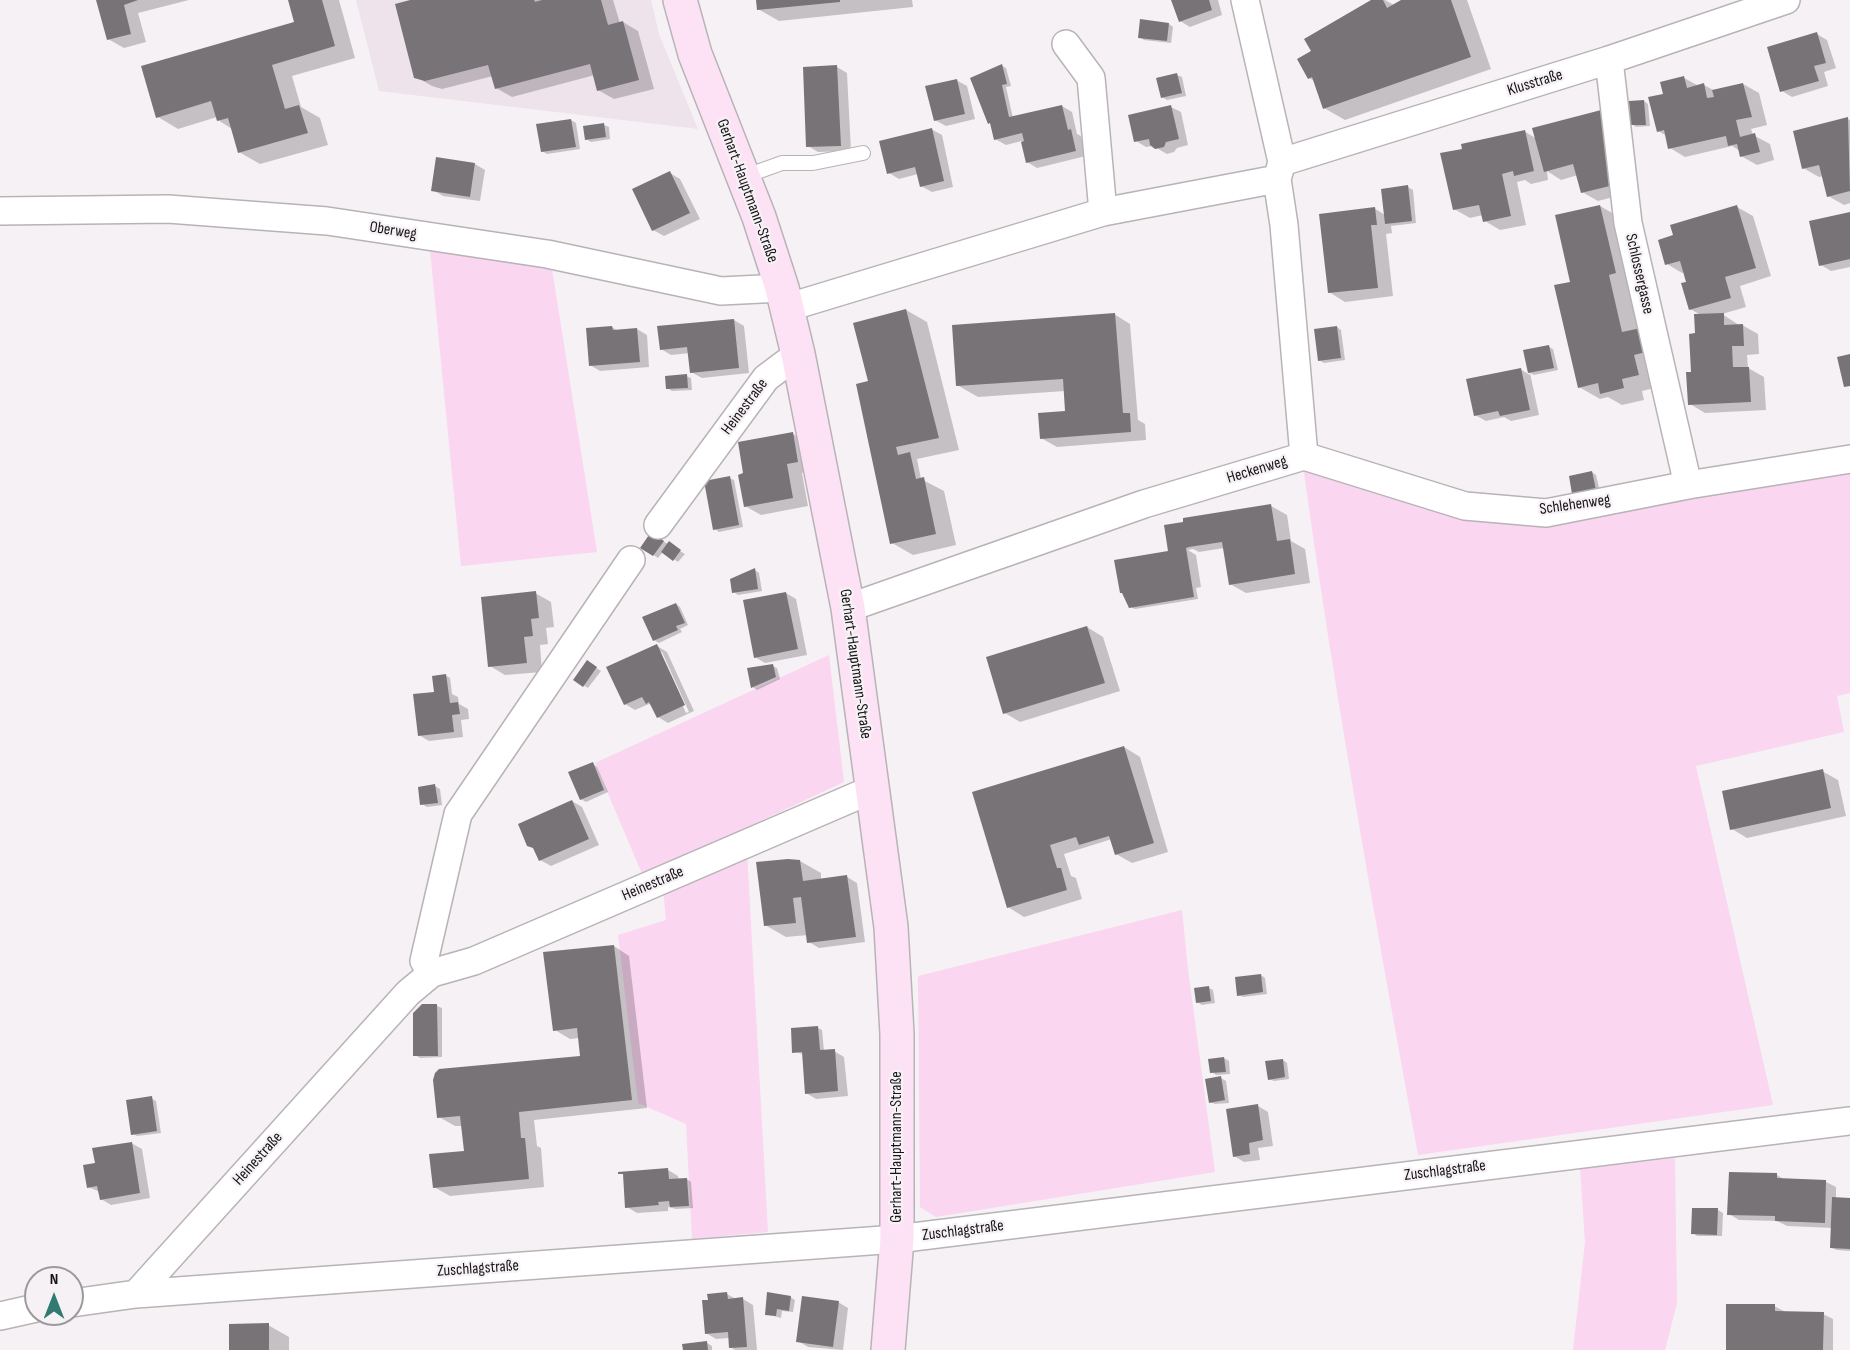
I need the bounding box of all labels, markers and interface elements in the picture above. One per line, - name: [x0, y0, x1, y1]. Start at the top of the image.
- street label: Klusstraße: [1505, 66, 1565, 100]
- street label: Gerhart-Hauptmann-Straße: [712, 117, 782, 265]
- street label: Oberweg: [368, 218, 418, 244]
- street label: Schlossergasse: [1620, 232, 1658, 316]
- street label: Heinestraße: [718, 375, 772, 439]
- street label: Heckenweg: [1225, 452, 1289, 488]
- street label: Schlehenweg: [1538, 491, 1612, 519]
- street label: Gerhart-Hauptmann-Straße: [835, 588, 875, 740]
- street label: Heinestraße: [619, 862, 687, 906]
- street label: Gerhart-Hauptmann-Straße: [887, 1071, 907, 1223]
- street label: Heinestraße: [229, 1128, 287, 1190]
- street label: Zuschlagstraße: [1403, 1156, 1487, 1186]
- street label: Zuschlagstraße: [921, 1216, 1005, 1246]
- street label: Zuschlagstraße: [436, 1257, 520, 1281]
- north arrow: [24, 1266, 84, 1326]
- text: N: [50, 1270, 58, 1289]

